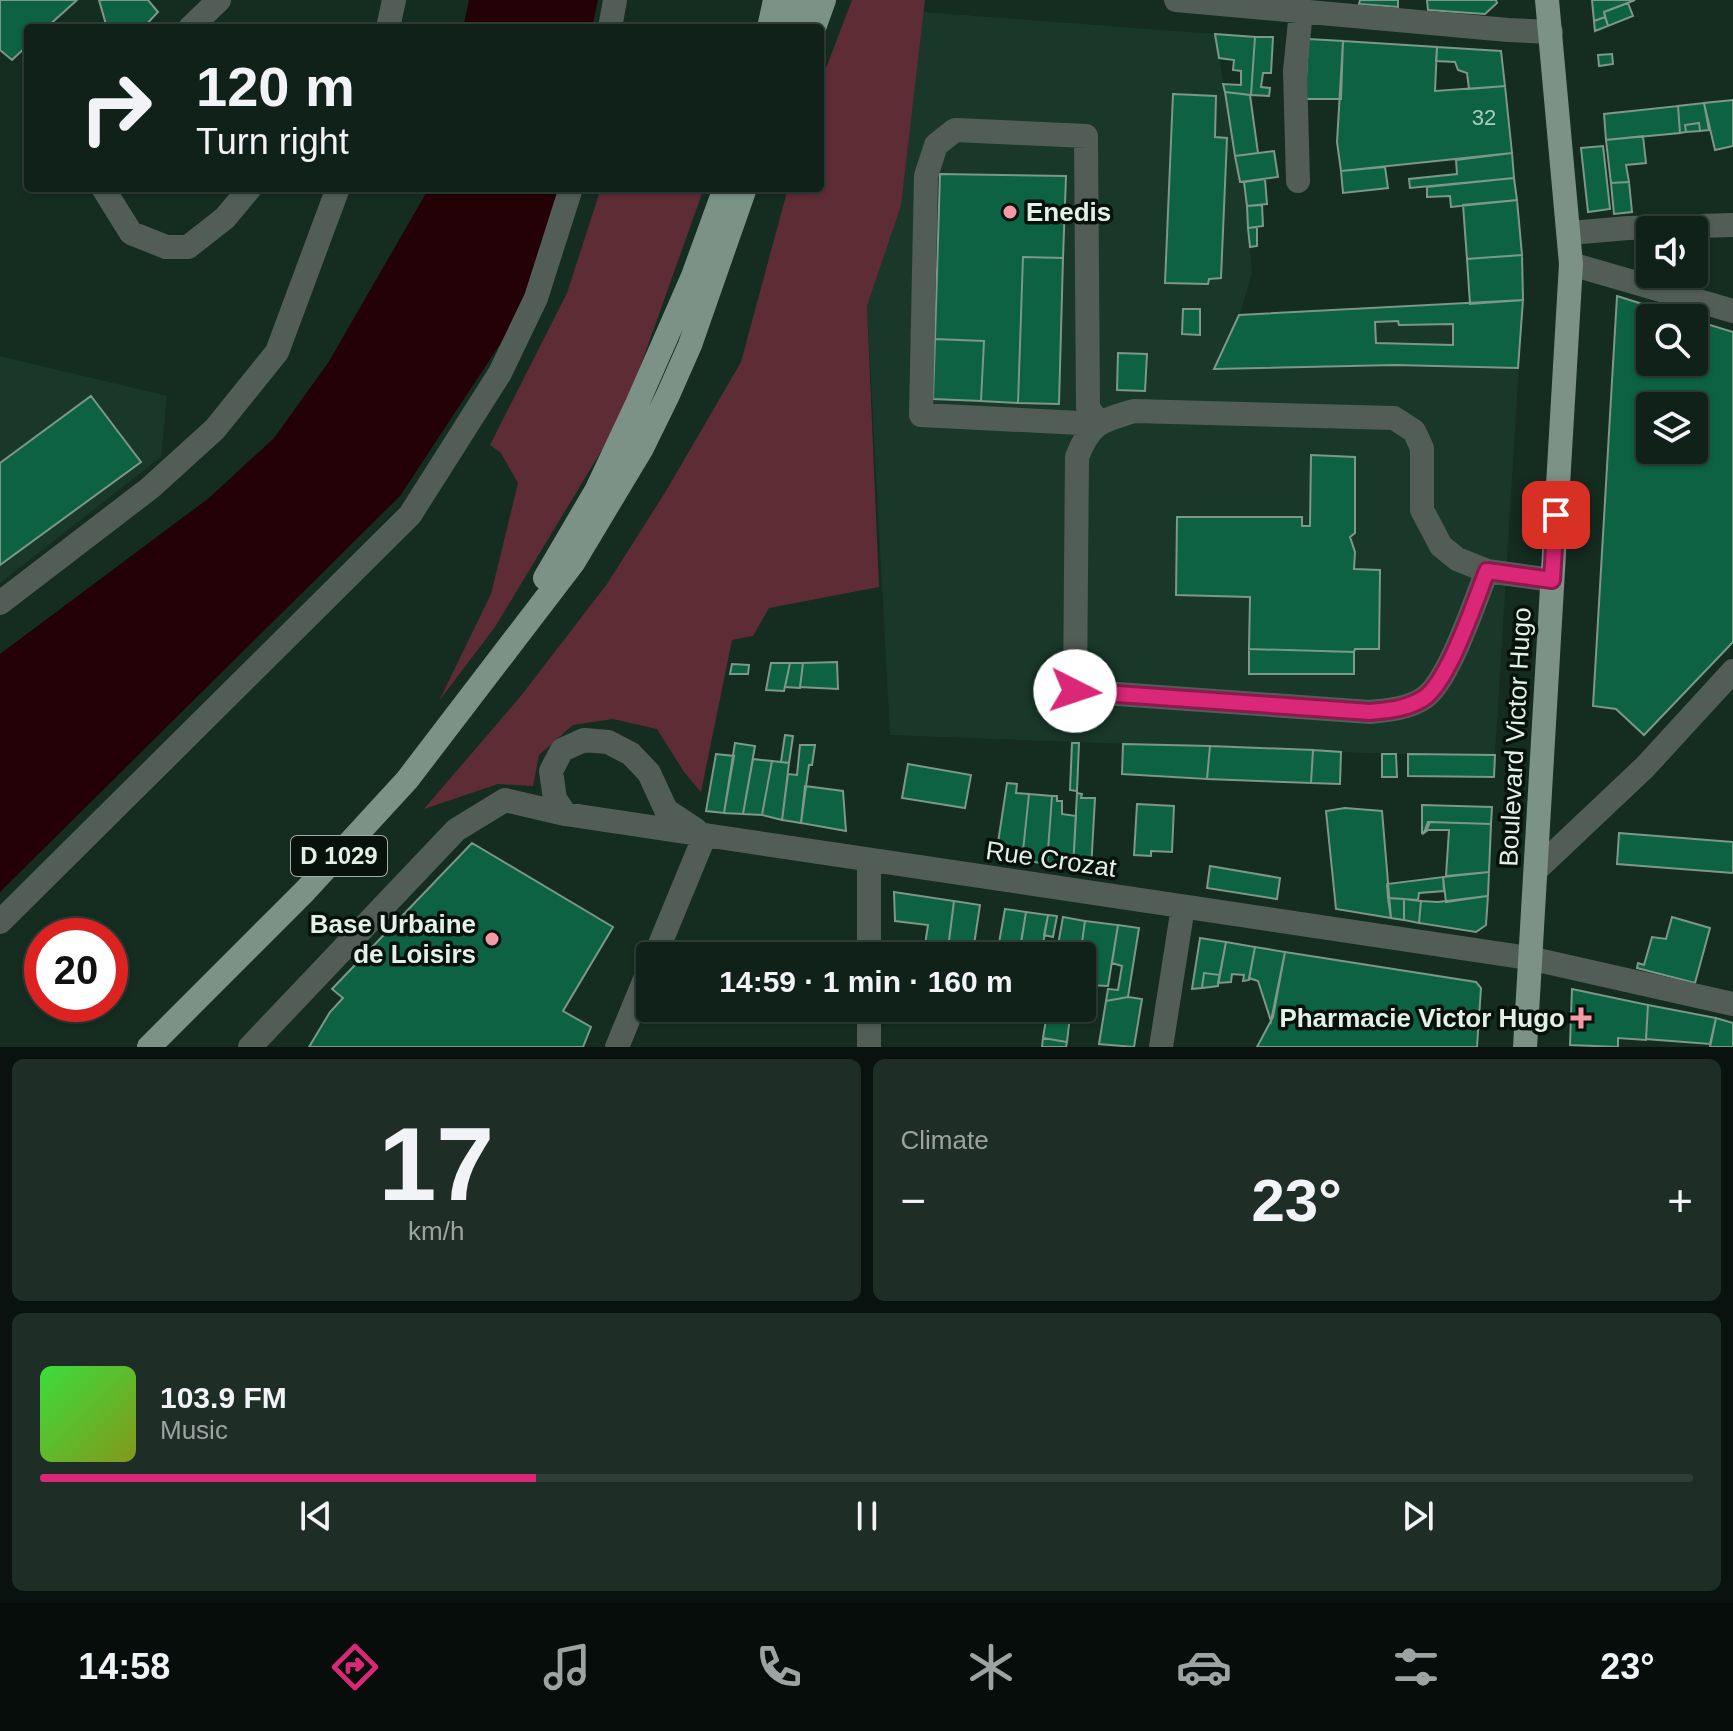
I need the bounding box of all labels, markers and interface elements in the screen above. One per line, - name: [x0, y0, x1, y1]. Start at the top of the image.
- text: 120 m: [196, 55, 355, 118]
- icon: right: [64, 56, 168, 160]
- house number: 32: [1472, 105, 1496, 130]
- text: Turn right: [196, 121, 349, 162]
- place label: Enedis: [1026, 197, 1111, 227]
- marker: Enedis: [1001, 203, 1019, 221]
- map controls: [1636, 216, 1708, 464]
- button: sound: [1636, 216, 1708, 288]
- button: search: [1636, 304, 1708, 376]
- button: layers: [1636, 392, 1708, 464]
- pin: [1522, 481, 1590, 549]
- icon: arrive: [1534, 493, 1578, 537]
- street label: Boulevard Victor Hugo: [1493, 607, 1537, 867]
- position arrow: [1033, 649, 1117, 733]
- street label: Rue Crozat: [984, 835, 1119, 883]
- road number: D 1029: [291, 836, 387, 876]
- place label: Base Urbaine de Loisirs: [310, 909, 476, 969]
- speed limit sign: 20: [24, 918, 128, 1022]
- marker: Base Urbaine de Loisirs: [483, 930, 501, 948]
- text: 14:59 · 1 min · 160 m: [719, 965, 1013, 998]
- place label: Pharmacie Victor Hugo: [1279, 1003, 1565, 1033]
- marker: Pharmacie Victor Hugo: [1572, 1009, 1590, 1027]
- text: 17: [378, 1106, 494, 1222]
- text: Climate: [901, 1125, 989, 1155]
- text: 23°: [1251, 1167, 1342, 1234]
- text: −: [901, 1176, 926, 1225]
- text: +: [1667, 1176, 1693, 1225]
- text: km/h: [408, 1216, 464, 1246]
- text: 103.9 FM: [160, 1381, 287, 1414]
- text: Music: [160, 1415, 228, 1445]
- icon: previous: [294, 1494, 338, 1538]
- icon: pause: [845, 1494, 889, 1538]
- icon: next: [1396, 1494, 1440, 1538]
- icon: directions: [327, 1639, 383, 1695]
- icon: music: [539, 1639, 595, 1695]
- icon: phone: [751, 1639, 807, 1695]
- icon: climate: [963, 1639, 1019, 1695]
- icon: car: [1176, 1639, 1232, 1695]
- icon: filters: [1388, 1639, 1444, 1695]
- text: 14:58: [78, 1646, 170, 1687]
- text: 23°: [1600, 1646, 1655, 1687]

